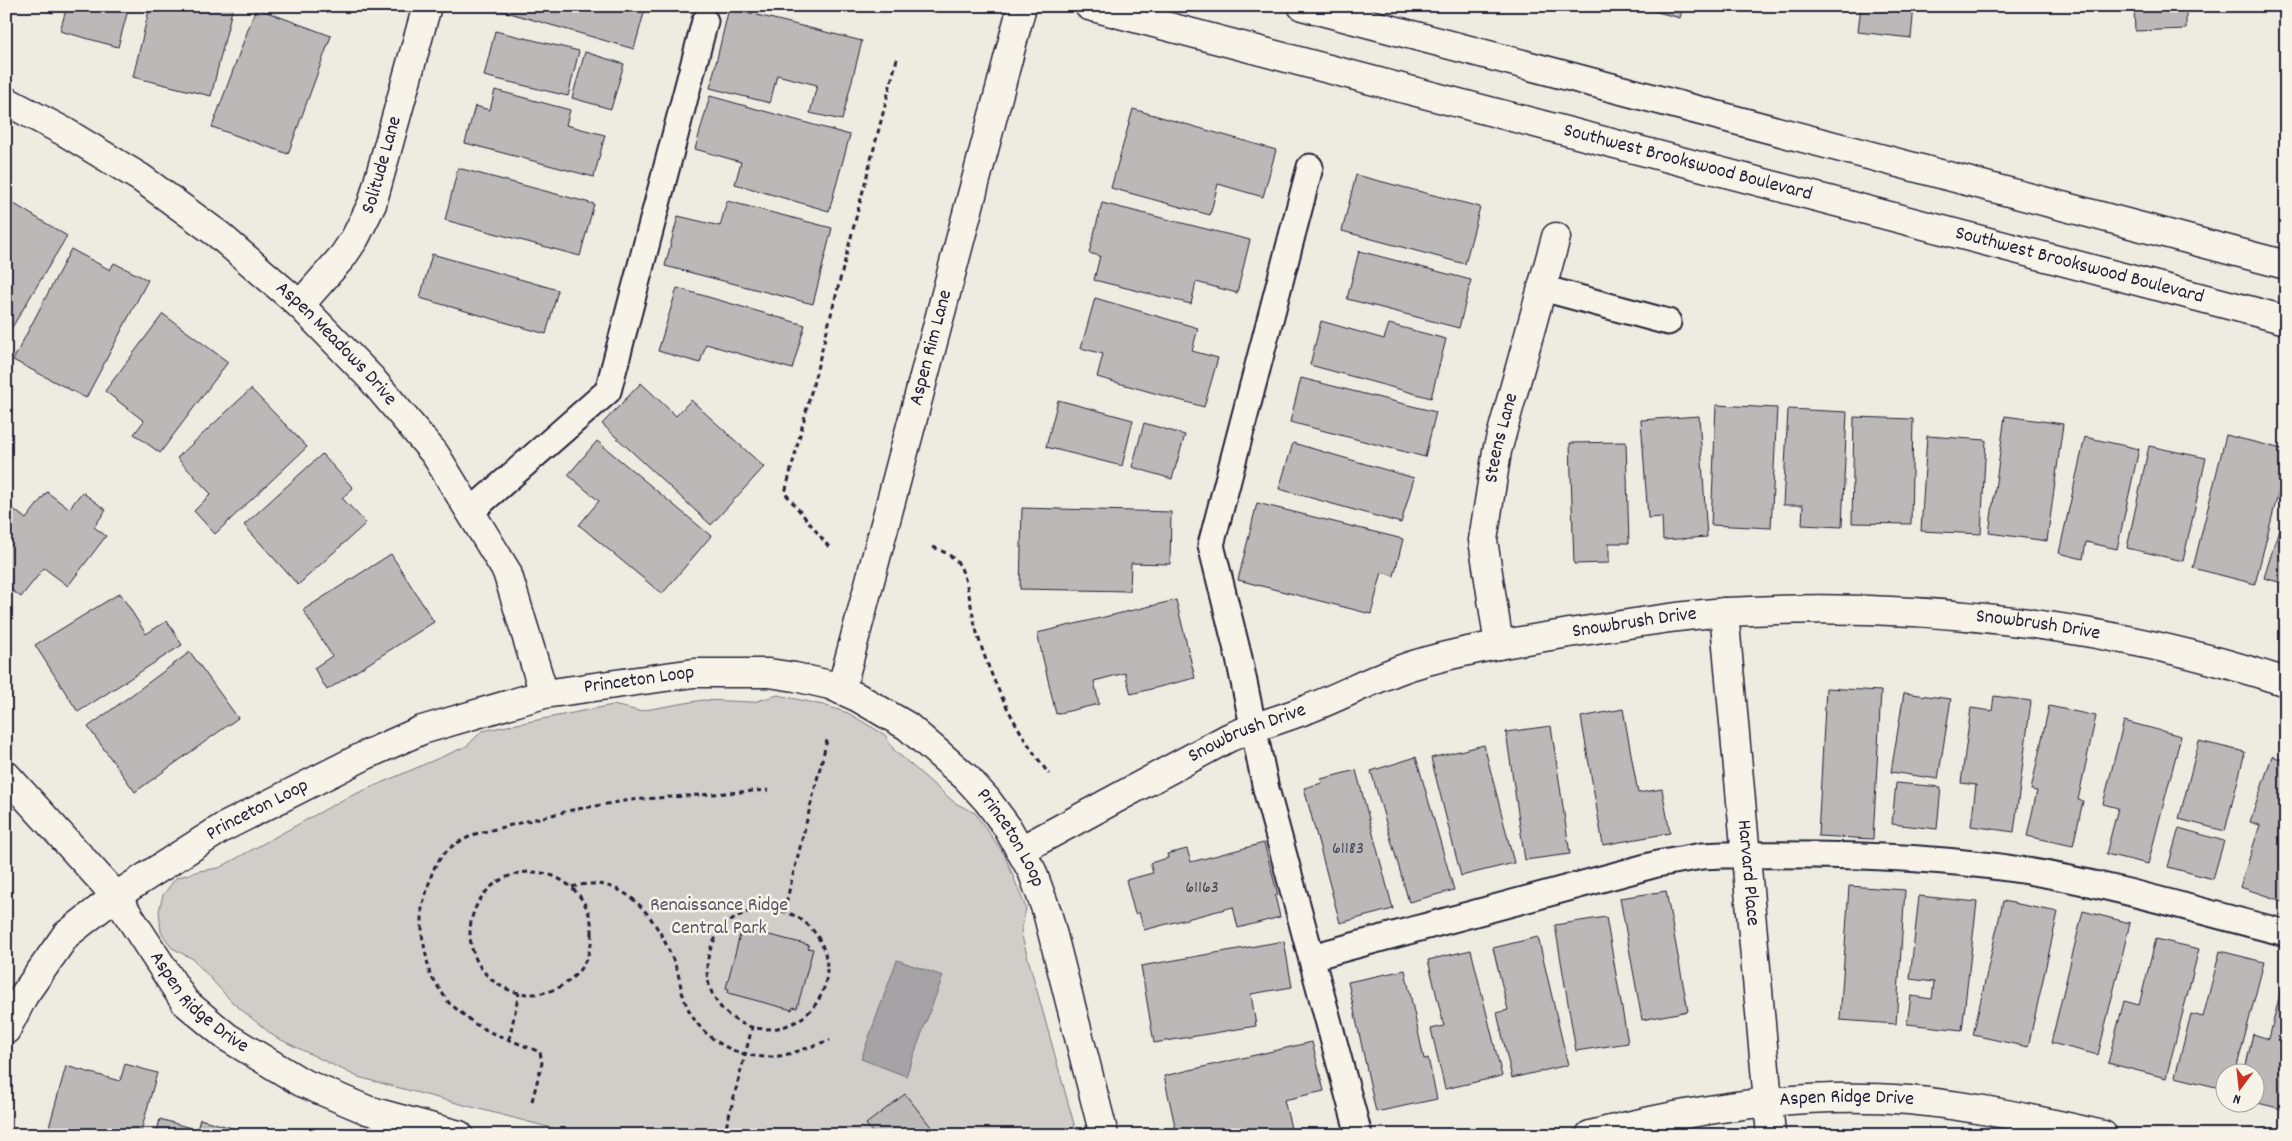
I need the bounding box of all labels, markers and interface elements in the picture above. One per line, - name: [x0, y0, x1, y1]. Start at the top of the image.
- street label: Solitude Lane: [355, 113, 410, 219]
- street label: Southwest Brookswood Boulevard: [1560, 117, 1815, 209]
- street label: Southwest Brookswood Boulevard: [1952, 220, 2207, 312]
- street label: Aspen Meadows Drive: [269, 275, 403, 412]
- street label: Aspen Rim Lane: [903, 287, 960, 409]
- street label: Steens Lane: [1478, 390, 1526, 485]
- street label: Snowbrush Drive: [1571, 601, 1698, 646]
- street label: Snowbrush Drive: [1974, 603, 2103, 648]
- street label: Princeton Loop: [582, 659, 696, 702]
- street label: Snowbrush Drive: [1183, 697, 1310, 771]
- street label: Princeton Loop: [201, 772, 314, 848]
- street label: Princeton Loop: [969, 783, 1051, 891]
- street label: Harvard Place: [1729, 819, 1766, 927]
- house number: 61183: [1332, 837, 1364, 862]
- house number: 61163: [1185, 876, 1219, 901]
- park label: Renaissance Ridge Central Park: [650, 892, 788, 943]
- street label: Aspen Ridge Drive: [142, 946, 254, 1061]
- north arrow: [2214, 1064, 2264, 1114]
- street label: Aspen Ridge Drive: [1778, 1084, 1915, 1115]
- text: N: [2231, 1088, 2243, 1109]

